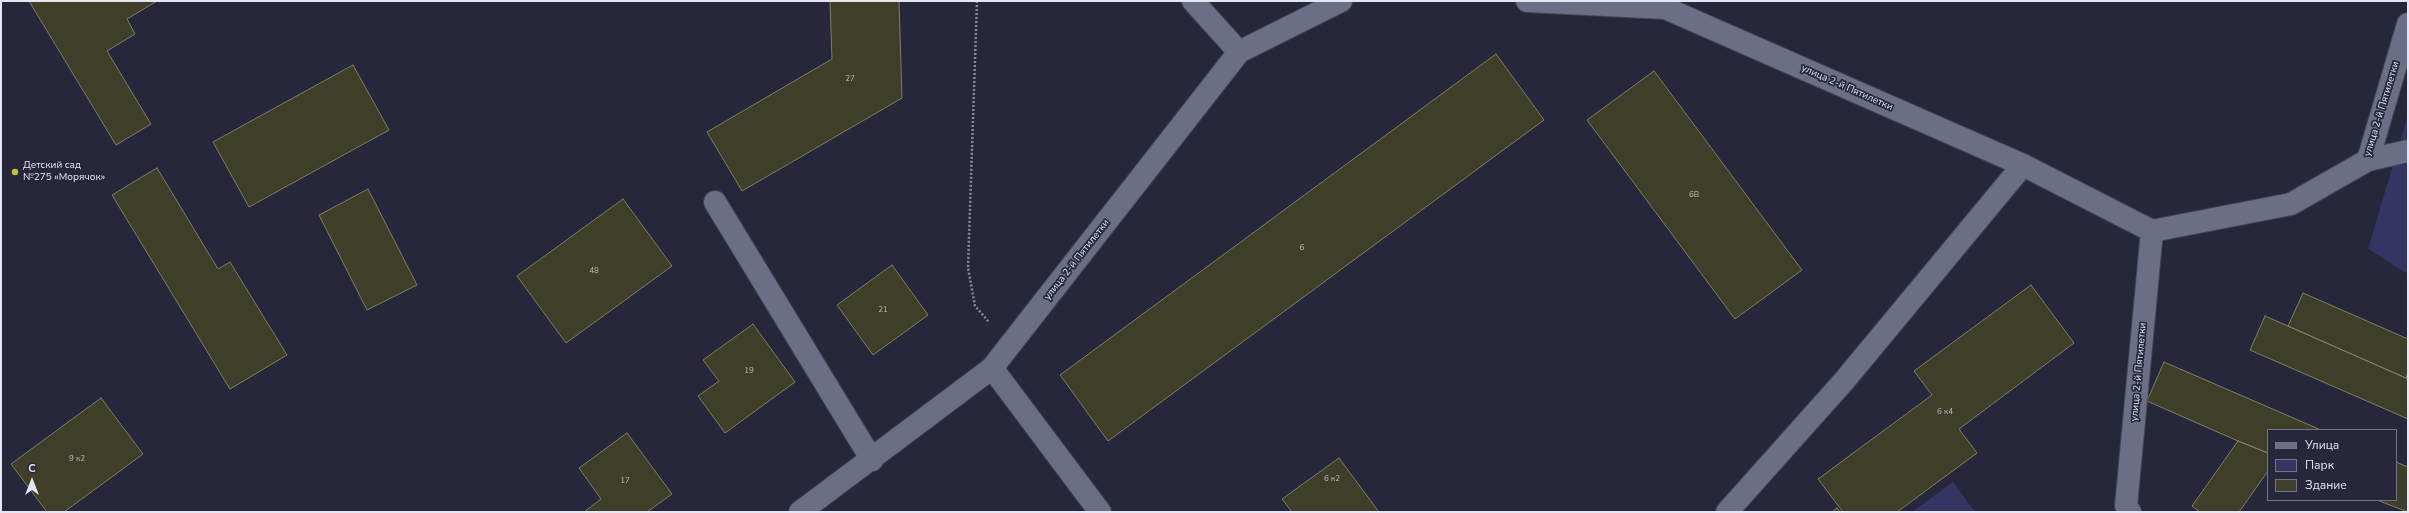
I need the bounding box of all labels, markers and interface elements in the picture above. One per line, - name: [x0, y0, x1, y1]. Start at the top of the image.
- street label: улица 2-й Пятилетки: [2362, 60, 2402, 158]
- street label: улица 2-й Пятилетки: [1799, 62, 1895, 114]
- house number: 27: [845, 74, 855, 84]
- place label: Детский сад №275 «Морячок»: [23, 160, 105, 184]
- marker: Детский сад №275 «Морячок»: [10, 167, 20, 177]
- house number: 6В: [1689, 190, 1699, 200]
- street label: улица 2-й Пятилетки: [1042, 217, 1112, 303]
- house number: 6: [1300, 243, 1304, 253]
- house number: 48: [589, 266, 599, 276]
- house number: 21: [878, 305, 888, 315]
- street label: улица 2-й Пятилетки: [2129, 322, 2149, 422]
- house number: 19: [744, 366, 754, 376]
- house number: 6 к4: [1937, 407, 1953, 417]
- legend: [2267, 429, 2397, 501]
- text: Улица: [2305, 437, 2339, 453]
- house number: 9 к2: [69, 454, 85, 464]
- text: Парк: [2305, 457, 2334, 473]
- north arrow: [12, 461, 52, 501]
- text: С: [28, 461, 36, 476]
- house number: 6 к2: [1324, 474, 1340, 484]
- house number: 17: [620, 476, 630, 486]
- text: Здание: [2305, 477, 2347, 493]

